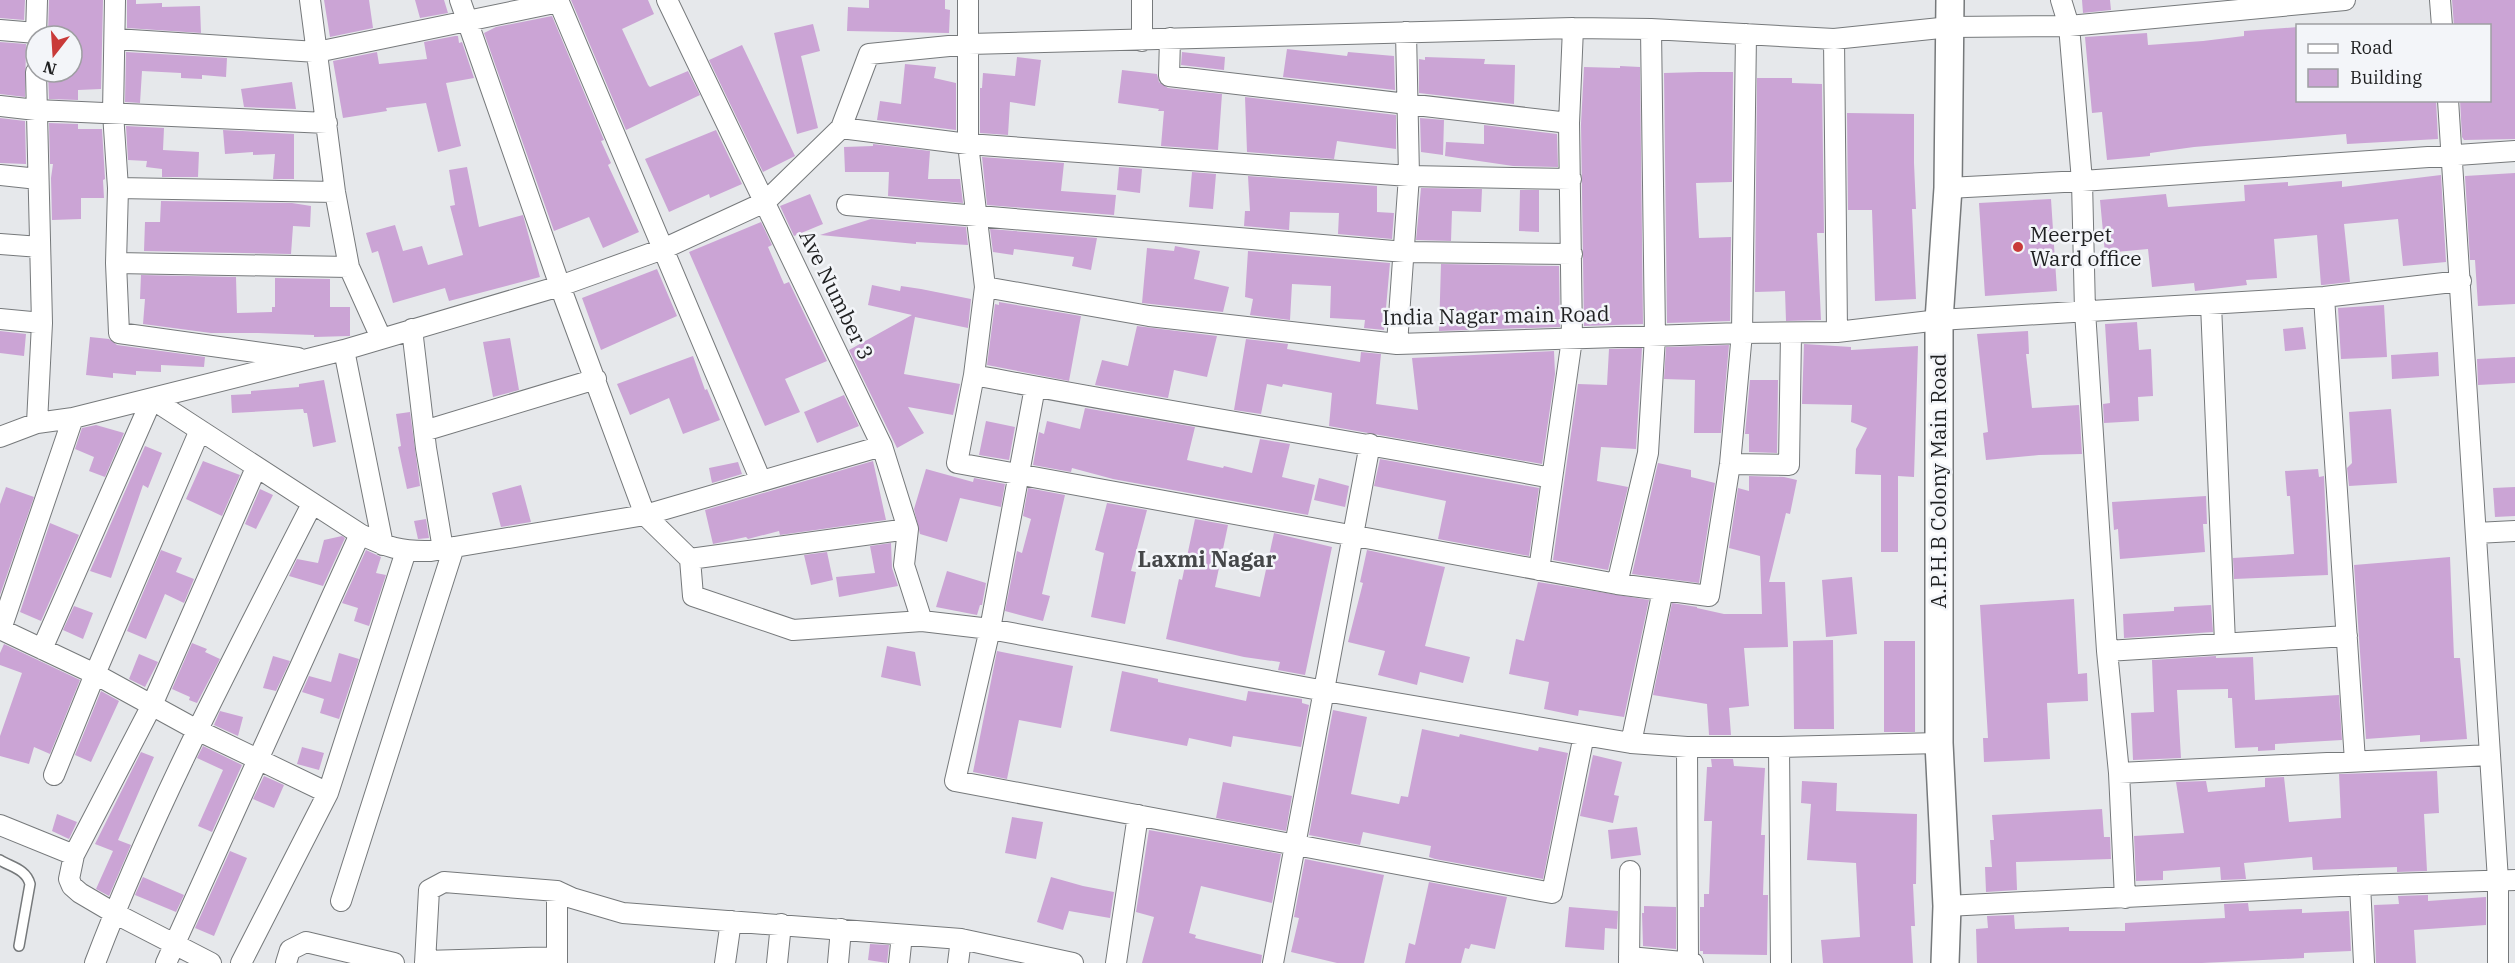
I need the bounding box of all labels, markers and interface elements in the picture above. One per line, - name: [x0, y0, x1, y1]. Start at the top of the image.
- north arrow: [24, 24, 84, 84]
- legend: [2296, 24, 2491, 102]
- text: Road: [2350, 36, 2393, 59]
- text: N: [41, 57, 59, 80]
- text: Building: [2350, 66, 2422, 89]
- place label: Meerpet Ward office: [2030, 220, 2142, 272]
- street label: Ave Number 3: [793, 225, 880, 364]
- marker: Meerpet Ward office: [2011, 240, 2025, 254]
- street label: India Nagar main Road: [1382, 299, 1610, 331]
- street label: A.P.H.B Colony Main Road: [1924, 353, 1952, 608]
- district label: Laxmi Nagar: [1138, 544, 1277, 573]

